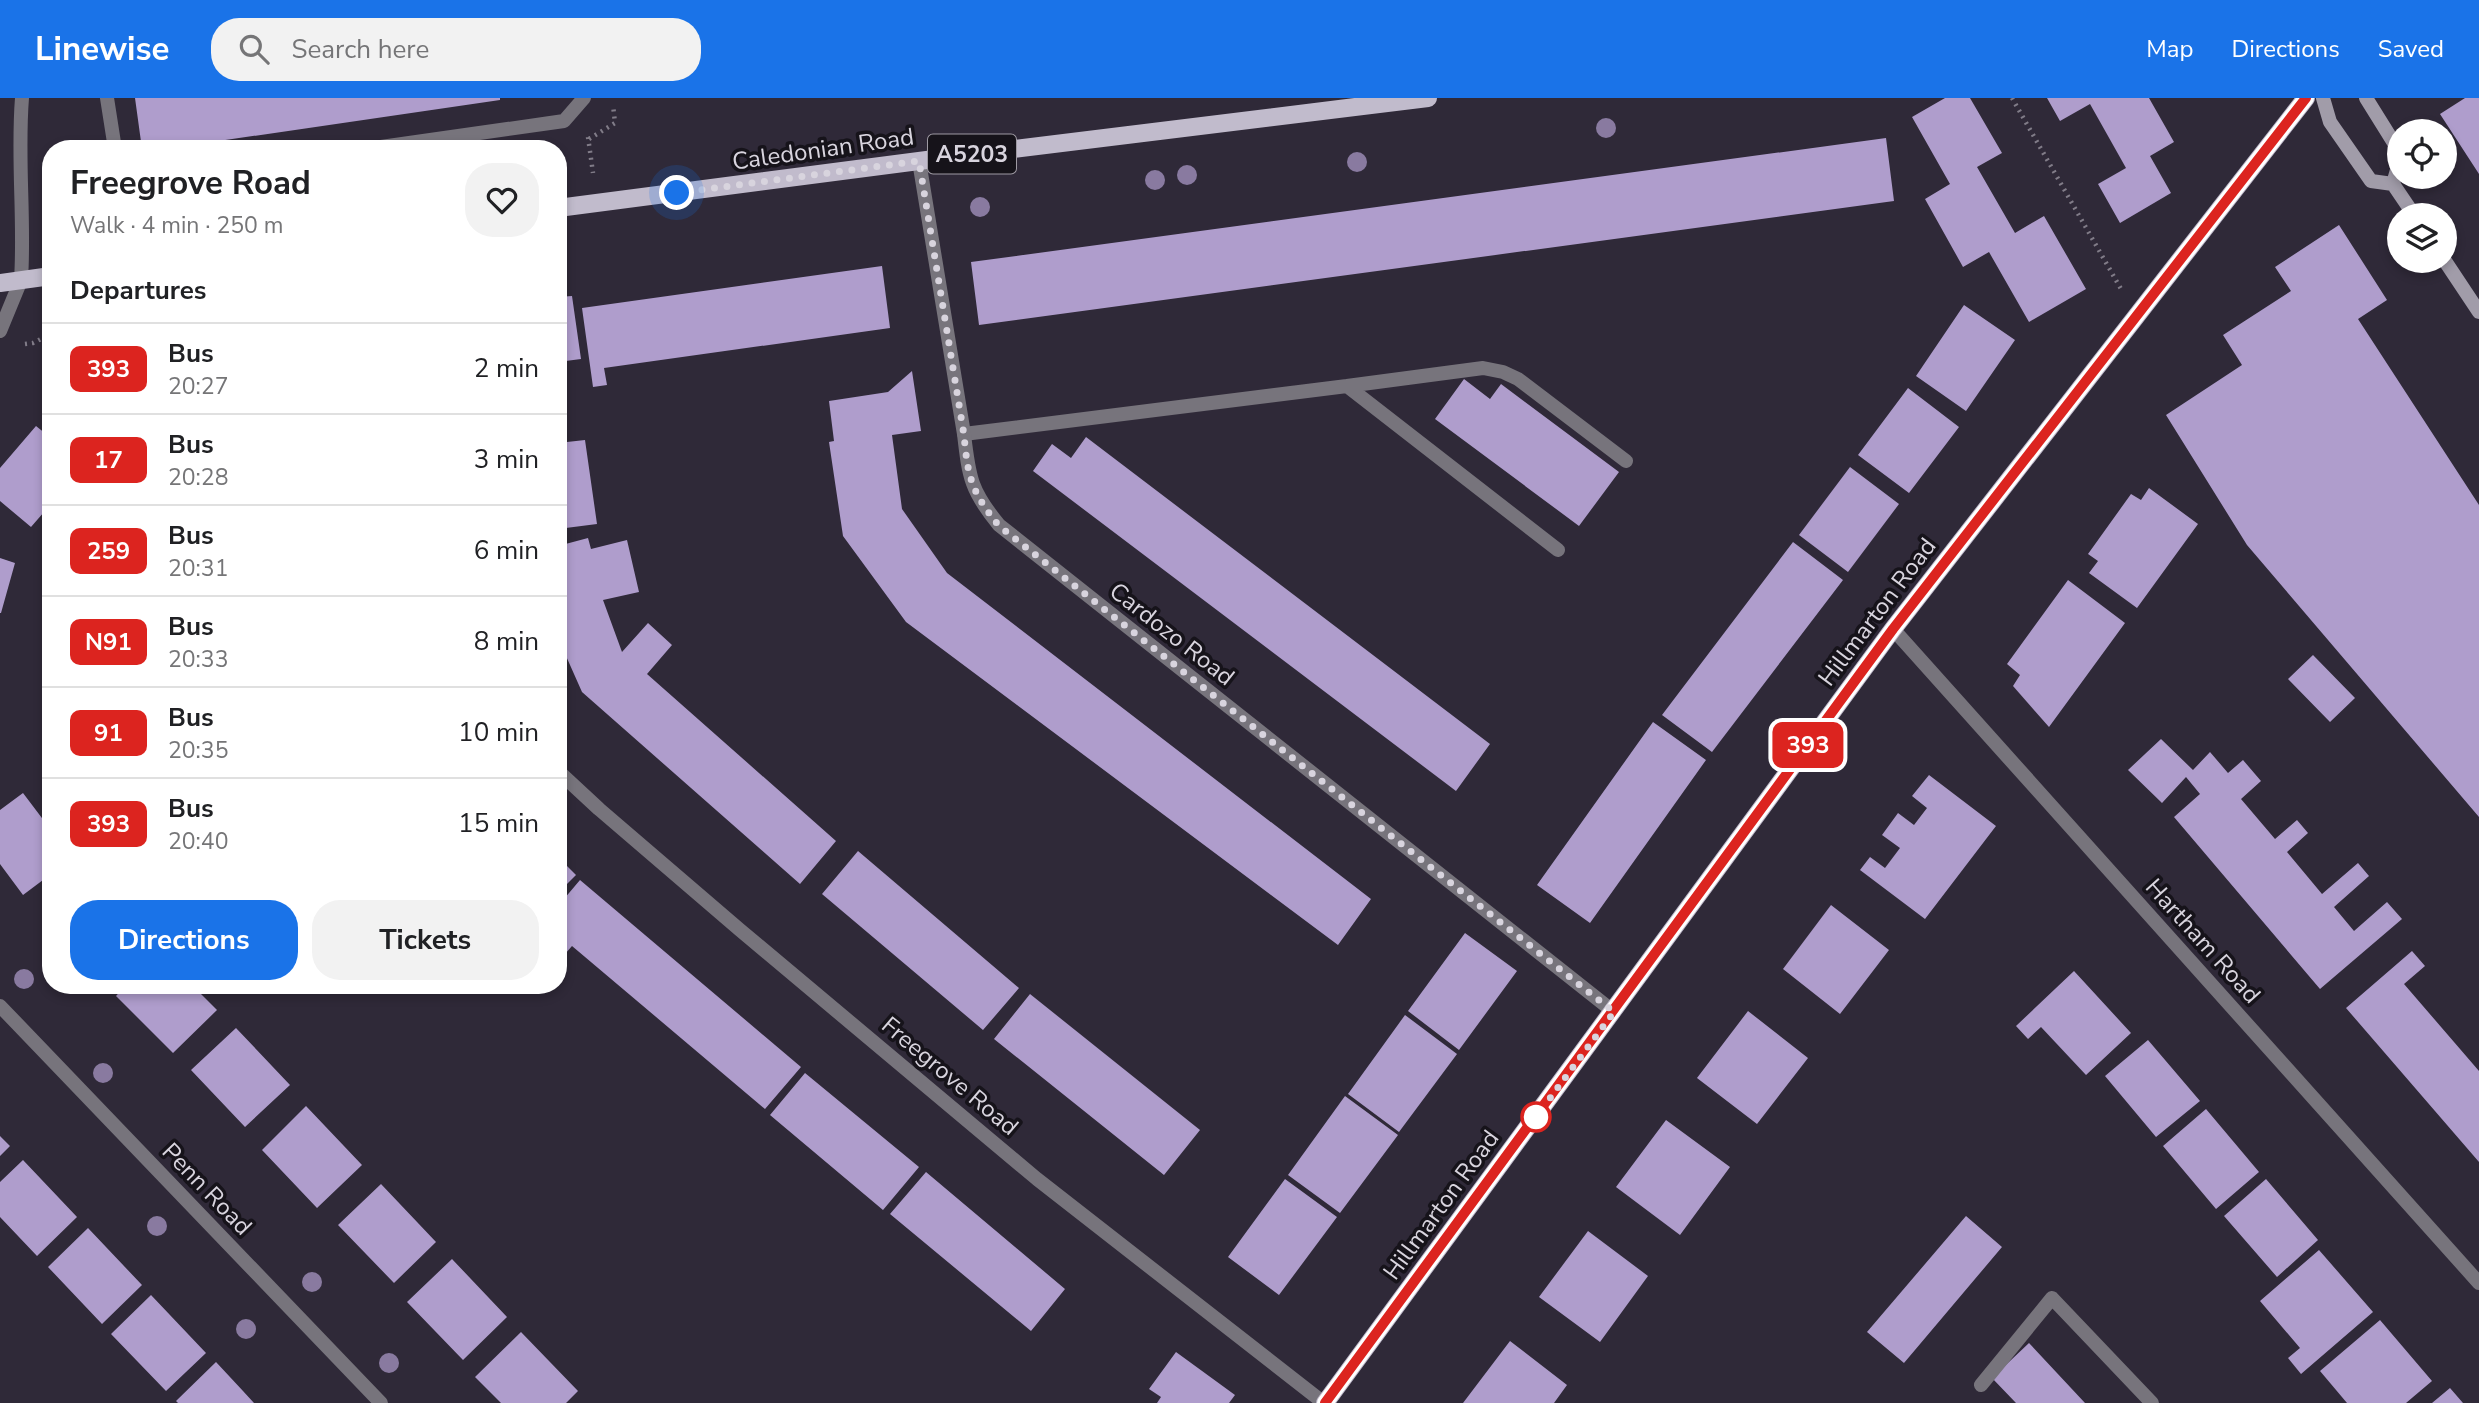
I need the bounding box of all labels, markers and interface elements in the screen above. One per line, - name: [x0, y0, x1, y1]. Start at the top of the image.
- search box: [211, 18, 701, 81]
- text: Linewise: [35, 27, 169, 72]
- icon: search: [235, 30, 273, 68]
- text: Search here: [291, 32, 429, 67]
- text: Map: [2146, 33, 2193, 65]
- text: Directions: [2231, 33, 2340, 65]
- text: Saved: [2378, 33, 2444, 65]
- map controls: [2387, 119, 2457, 273]
- button: locate: [2387, 119, 2457, 189]
- street label: Caledonian Road: [730, 120, 916, 178]
- road number: A5203: [928, 134, 1016, 174]
- text: Freegrove Road: [70, 161, 311, 206]
- button: heart: [465, 163, 539, 237]
- your location: [659, 175, 694, 210]
- button: layers: [2387, 203, 2457, 273]
- text: Walk · 4 min · 250 m: [70, 210, 283, 241]
- text: Departures: [70, 273, 206, 308]
- text: Bus: [168, 336, 214, 371]
- text: 2 min: [474, 351, 539, 386]
- text: 393: [87, 353, 130, 385]
- text: 20:27: [168, 371, 228, 402]
- text: Bus: [168, 427, 214, 462]
- text: 3 min: [474, 442, 539, 477]
- text: 17: [94, 444, 123, 476]
- text: 20:28: [168, 462, 228, 493]
- text: Bus: [168, 518, 214, 553]
- street label: Hillmarton Road: [1811, 531, 1943, 693]
- text: 6 min: [474, 533, 539, 568]
- text: 259: [87, 535, 130, 567]
- text: 20:31: [168, 553, 228, 584]
- street label: Cardozo Road: [1103, 575, 1241, 693]
- text: Bus: [168, 609, 214, 644]
- text: 8 min: [474, 624, 539, 659]
- text: N91: [85, 626, 132, 658]
- text: 20:33: [168, 644, 228, 675]
- text: Bus: [168, 700, 214, 735]
- text: 10 min: [458, 715, 539, 750]
- text: 91: [94, 717, 123, 749]
- line badge: 393: [1768, 722, 1848, 768]
- text: 393: [1786, 729, 1830, 761]
- text: 20:35: [168, 735, 228, 766]
- text: Bus: [168, 791, 214, 826]
- text: 15 min: [458, 806, 539, 841]
- text: 393: [87, 808, 130, 840]
- text: 20:40: [168, 826, 228, 857]
- street label: Hartham Road: [2138, 872, 2268, 1010]
- button: Directions: [70, 900, 298, 980]
- button: Tickets: [312, 900, 539, 980]
- street label: Freegrove Road: [875, 1009, 1025, 1143]
- unlabelled marker: [1521, 1102, 1551, 1132]
- street label: Hillmarton Road: [1376, 1124, 1506, 1286]
- street label: Penn Road: [155, 1136, 259, 1242]

